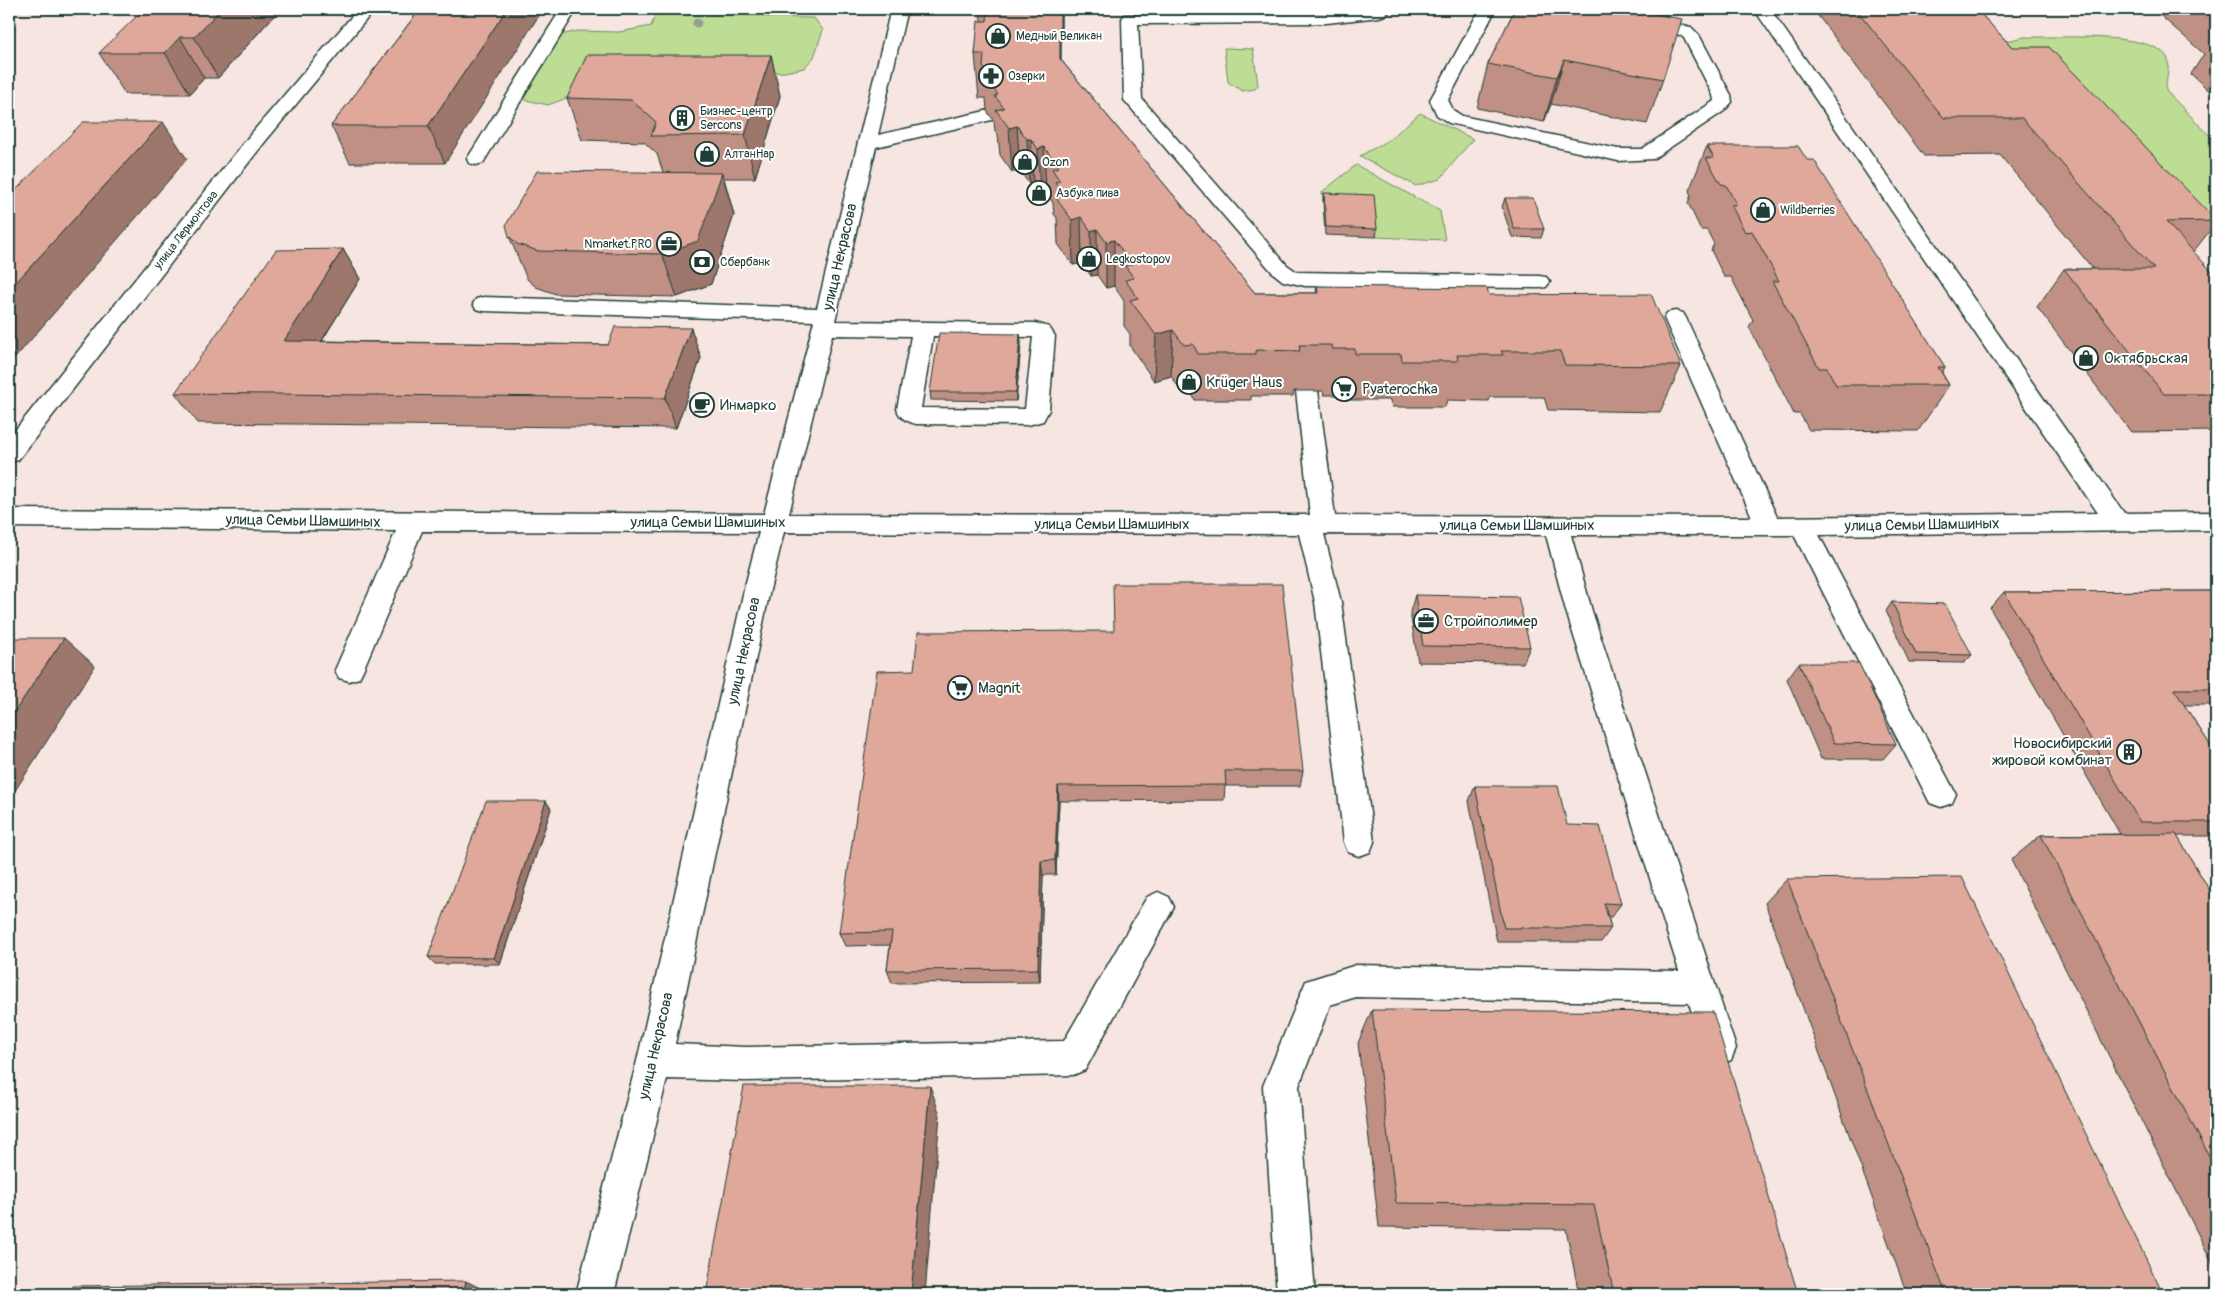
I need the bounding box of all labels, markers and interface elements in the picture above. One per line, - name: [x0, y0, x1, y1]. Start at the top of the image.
- shop icon: Медный Великан: [985, 23, 1011, 49]
- place label: Медный Великан: [1016, 29, 1102, 44]
- pharmacy icon: Озерки: [978, 63, 1004, 89]
- place label: Озерки: [1008, 69, 1045, 84]
- place label: Бизнес-центр Sercons: [700, 104, 773, 133]
- building icon: Бизнес-центр Sercons: [669, 105, 695, 131]
- shop icon: АлтанНар: [694, 141, 720, 167]
- place label: АлтанНар: [724, 147, 775, 162]
- shop icon: Ozon: [1012, 149, 1038, 175]
- place label: Ozon: [1042, 155, 1069, 170]
- shop icon: Азбука пива: [1026, 180, 1052, 206]
- place label: Азбука пива: [1056, 186, 1119, 201]
- street label: улица Лермонтова: [150, 187, 222, 273]
- shop icon: Wildberries: [1750, 197, 1776, 223]
- street label: улица Некрасова: [818, 202, 862, 313]
- place label: Wildberries: [1780, 203, 1836, 218]
- office icon: Nmarket.PRO: [656, 231, 682, 257]
- place label: Nmarket.PRO: [584, 237, 652, 252]
- shop icon: Legkostopov: [1076, 246, 1102, 272]
- bank icon: Сбербанк: [689, 249, 715, 275]
- place label: Legkostopov: [1106, 252, 1170, 267]
- place label: Сбербанк: [720, 255, 771, 270]
- shop icon: Октябрьская: [2073, 345, 2099, 371]
- place label: Октябрьская: [2104, 349, 2188, 368]
- shop icon: Krüger Haus: [1176, 369, 1202, 395]
- place label: Krüger Haus: [1206, 373, 1282, 392]
- supermarket icon: Pyaterochka: [1331, 376, 1357, 402]
- place label: Pyaterochka: [1362, 380, 1438, 399]
- cafe icon: Инмарко: [689, 392, 715, 418]
- place label: Инмарко: [720, 396, 776, 415]
- street label: улица Семьи Шамшиных: [224, 510, 381, 532]
- street label: улица Семьи Шамшиных: [629, 513, 786, 532]
- street label: улица Семьи Шамшиных: [1843, 514, 2000, 536]
- street label: улица Семьи Шамшиных: [1033, 515, 1190, 534]
- street label: улица Семьи Шамшиных: [1438, 516, 1595, 535]
- street label: улица Некрасова: [723, 596, 765, 707]
- office icon: Стройполимер: [1413, 608, 1439, 634]
- place label: Стройполимер: [1444, 612, 1538, 631]
- supermarket icon: Magnit: [947, 675, 973, 701]
- place label: Magnit: [978, 679, 1021, 698]
- place label: Новосибирский жировой комбинат: [1992, 734, 2112, 770]
- building icon: Новосибирский жировой комбинат: [2116, 739, 2142, 765]
- street label: улица Некрасова: [634, 991, 678, 1102]

